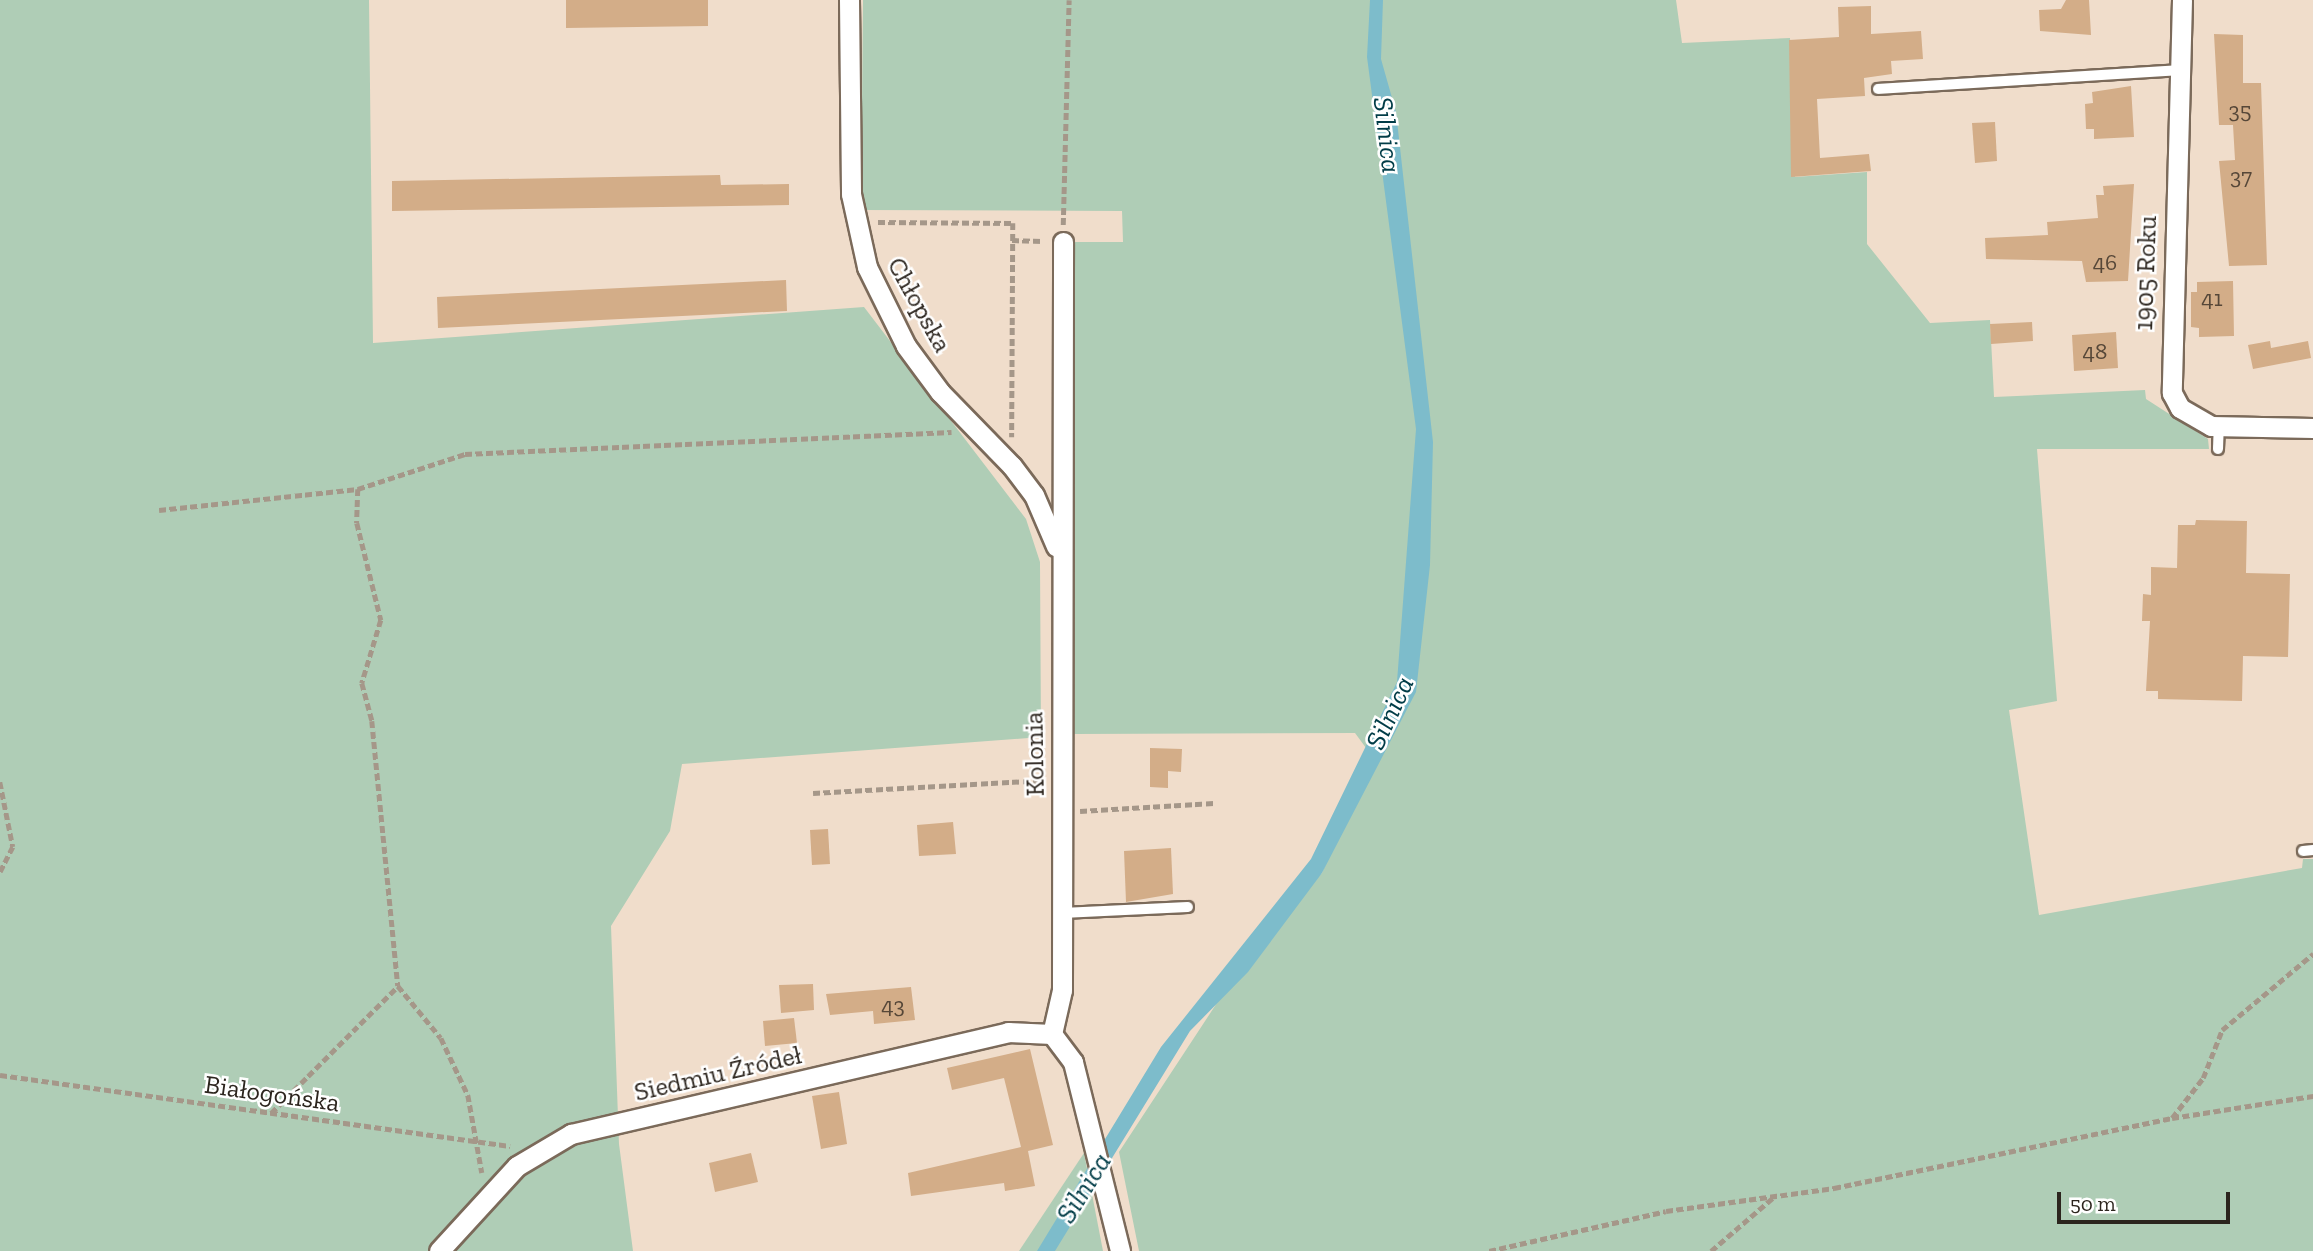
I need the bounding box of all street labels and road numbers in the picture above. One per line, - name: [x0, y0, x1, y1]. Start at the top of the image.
- street label: 1905 Roku: [2128, 215, 2164, 331]
- street label: Chłopska: [880, 252, 958, 358]
- street label: Kolonia: [1019, 711, 1051, 797]
- street label: Siedmiu Źródeł: [631, 1040, 805, 1108]
- street label: Białogońska: [203, 1069, 341, 1119]

